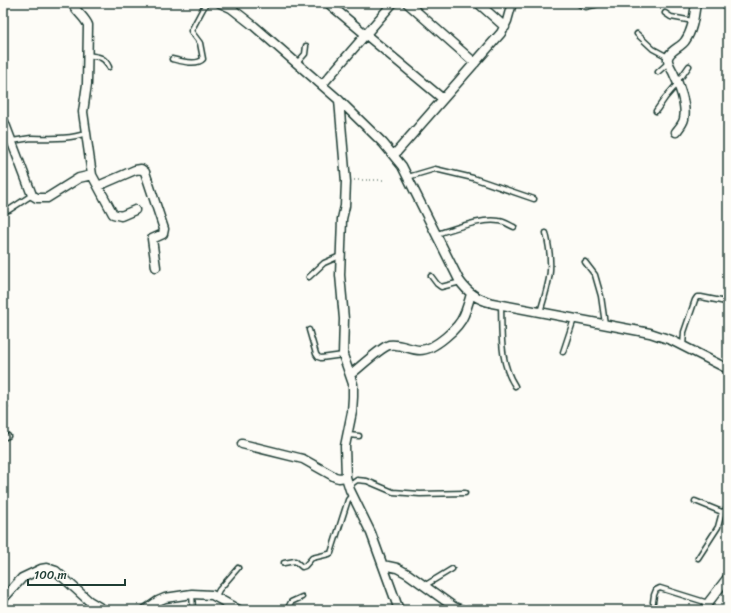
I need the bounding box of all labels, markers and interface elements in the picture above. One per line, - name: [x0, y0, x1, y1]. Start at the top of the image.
- scale bar: [28, 561, 125, 587]
- text: 100 m: [34, 564, 67, 586]

